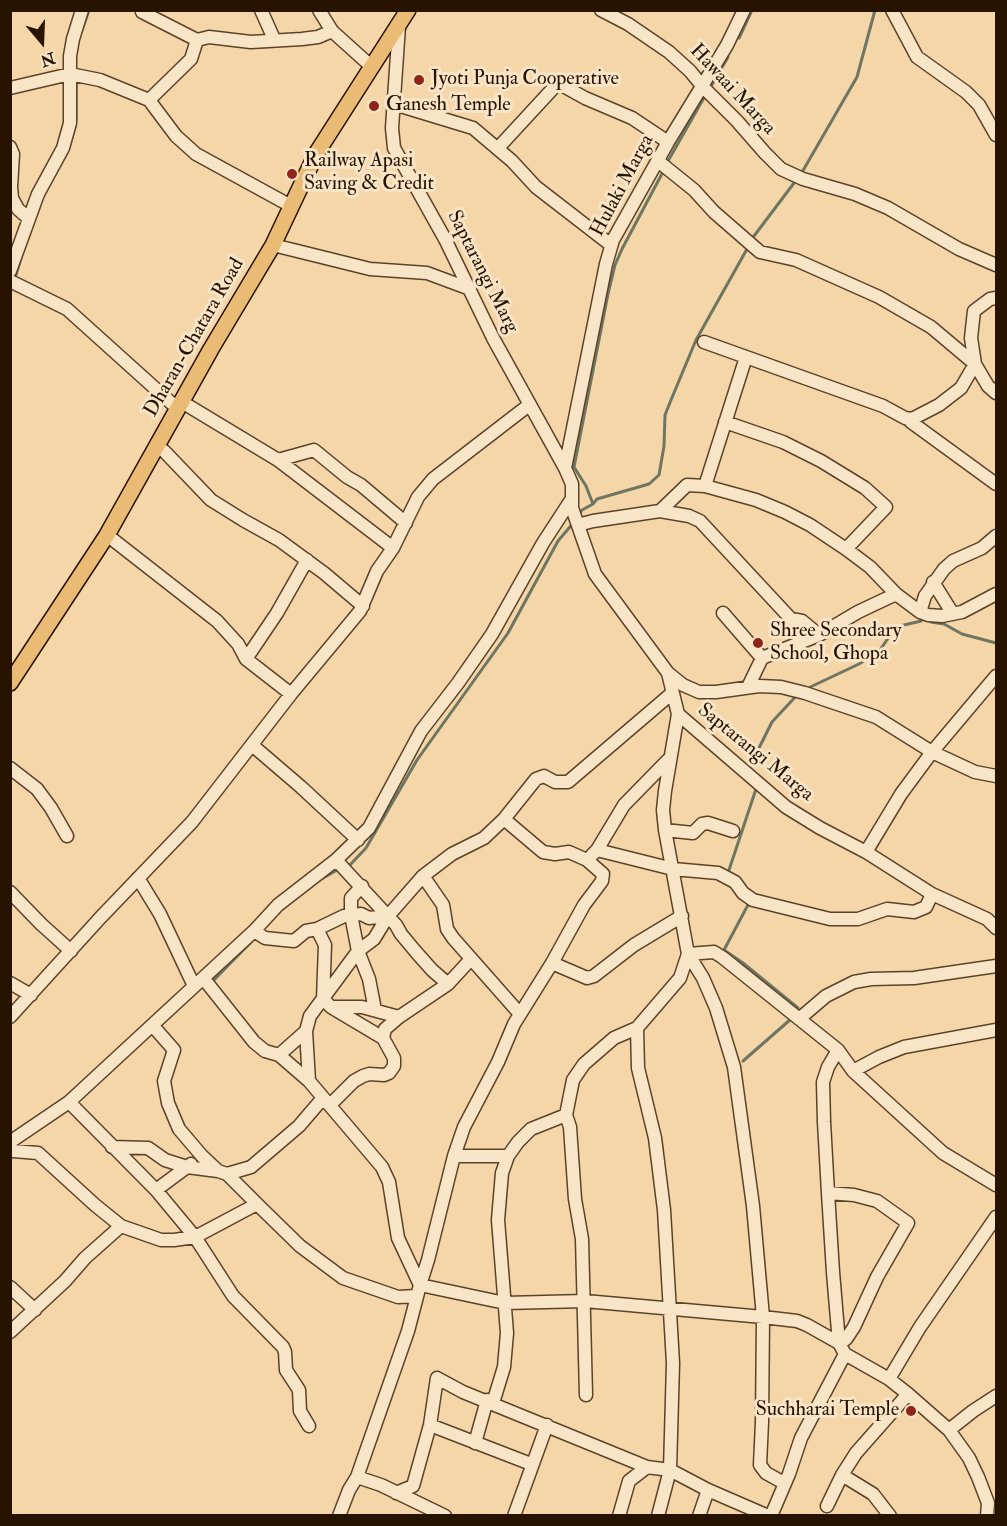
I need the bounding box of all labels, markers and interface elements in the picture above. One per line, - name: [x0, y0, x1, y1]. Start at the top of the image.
- north arrow: [12, 12, 72, 72]
- street label: Hawaai Marga: [684, 40, 780, 140]
- text: N: [38, 47, 58, 71]
- place label: Jyoti Punja Cooperative: [431, 68, 619, 92]
- marker: Jyoti Punja Cooperative: [412, 73, 426, 87]
- place label: Ganesh Temple: [386, 94, 511, 118]
- marker: Ganesh Temple: [367, 99, 381, 113]
- street label: Hulaki Marga: [586, 131, 660, 241]
- place label: Railway Apasi Saving & Credit: [304, 150, 434, 197]
- marker: Railway Apasi Saving & Credit: [285, 167, 299, 181]
- street label: Saptarangi Marg: [441, 207, 523, 337]
- street label: Dharan-Chatara Road: [140, 254, 250, 422]
- place label: Shree Secondary School, Ghopa: [770, 620, 902, 667]
- marker: Shree Secondary School, Ghopa: [751, 636, 765, 650]
- street label: Saptarangi Marga: [692, 699, 818, 807]
- place label: Suchharai Temple: [756, 1399, 899, 1423]
- marker: Suchharai Temple: [904, 1404, 918, 1418]

